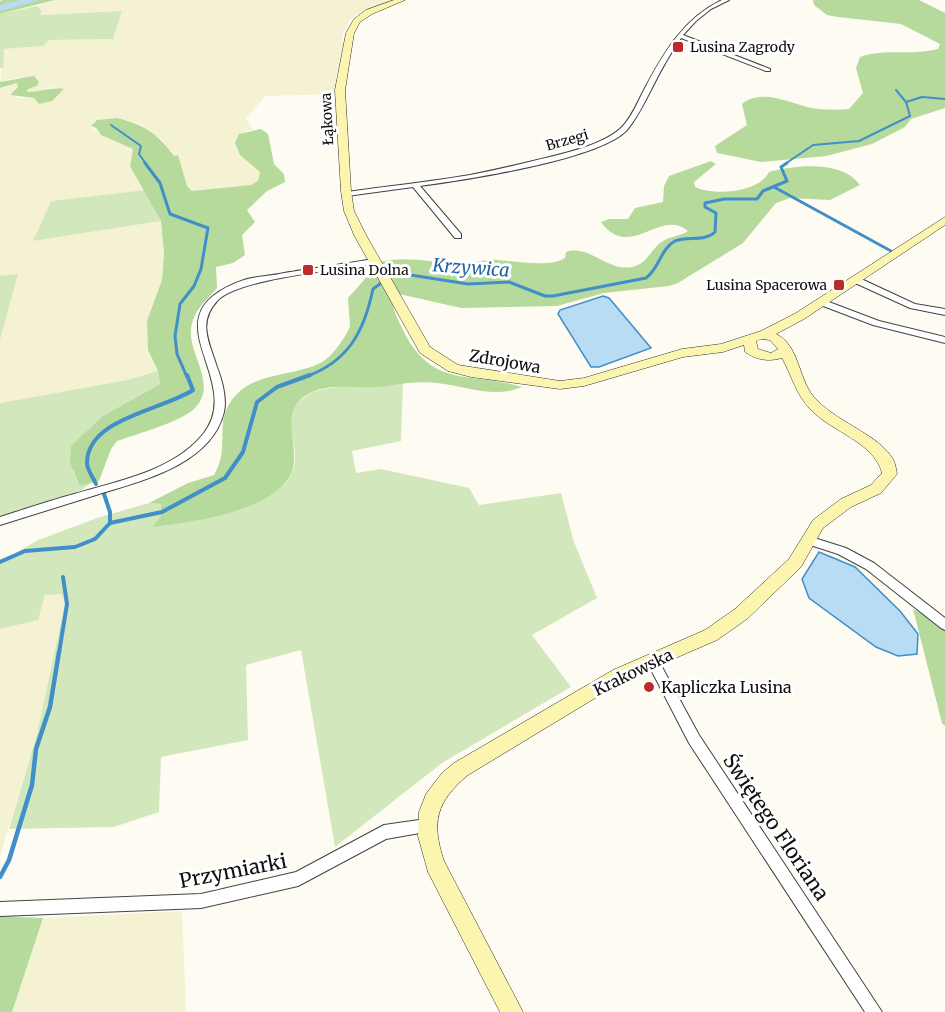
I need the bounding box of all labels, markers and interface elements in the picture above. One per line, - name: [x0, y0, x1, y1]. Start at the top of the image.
- place label: Lusina Zagrody: [690, 38, 796, 56]
- marker: Lusina Zagrody: [671, 40, 685, 54]
- street label: Łąkowa: [317, 92, 337, 146]
- street label: Brzegi: [544, 125, 591, 155]
- water label: Krzywica: [431, 253, 510, 282]
- place label: Lusina Dolna: [320, 261, 409, 279]
- marker: Lusina Dolna: [301, 263, 315, 277]
- place label: Lusina Spacerowa: [706, 276, 827, 294]
- marker: Lusina Spacerowa: [832, 278, 846, 292]
- street label: Zdrojowa: [468, 345, 543, 377]
- street label: Krakowska: [590, 644, 676, 700]
- place label: Kapliczka Lusina: [661, 677, 792, 697]
- marker: Kapliczka Lusina: [642, 680, 656, 694]
- street label: Świętego Floriana: [718, 748, 836, 905]
- street label: Przymiarki: [177, 848, 289, 893]

